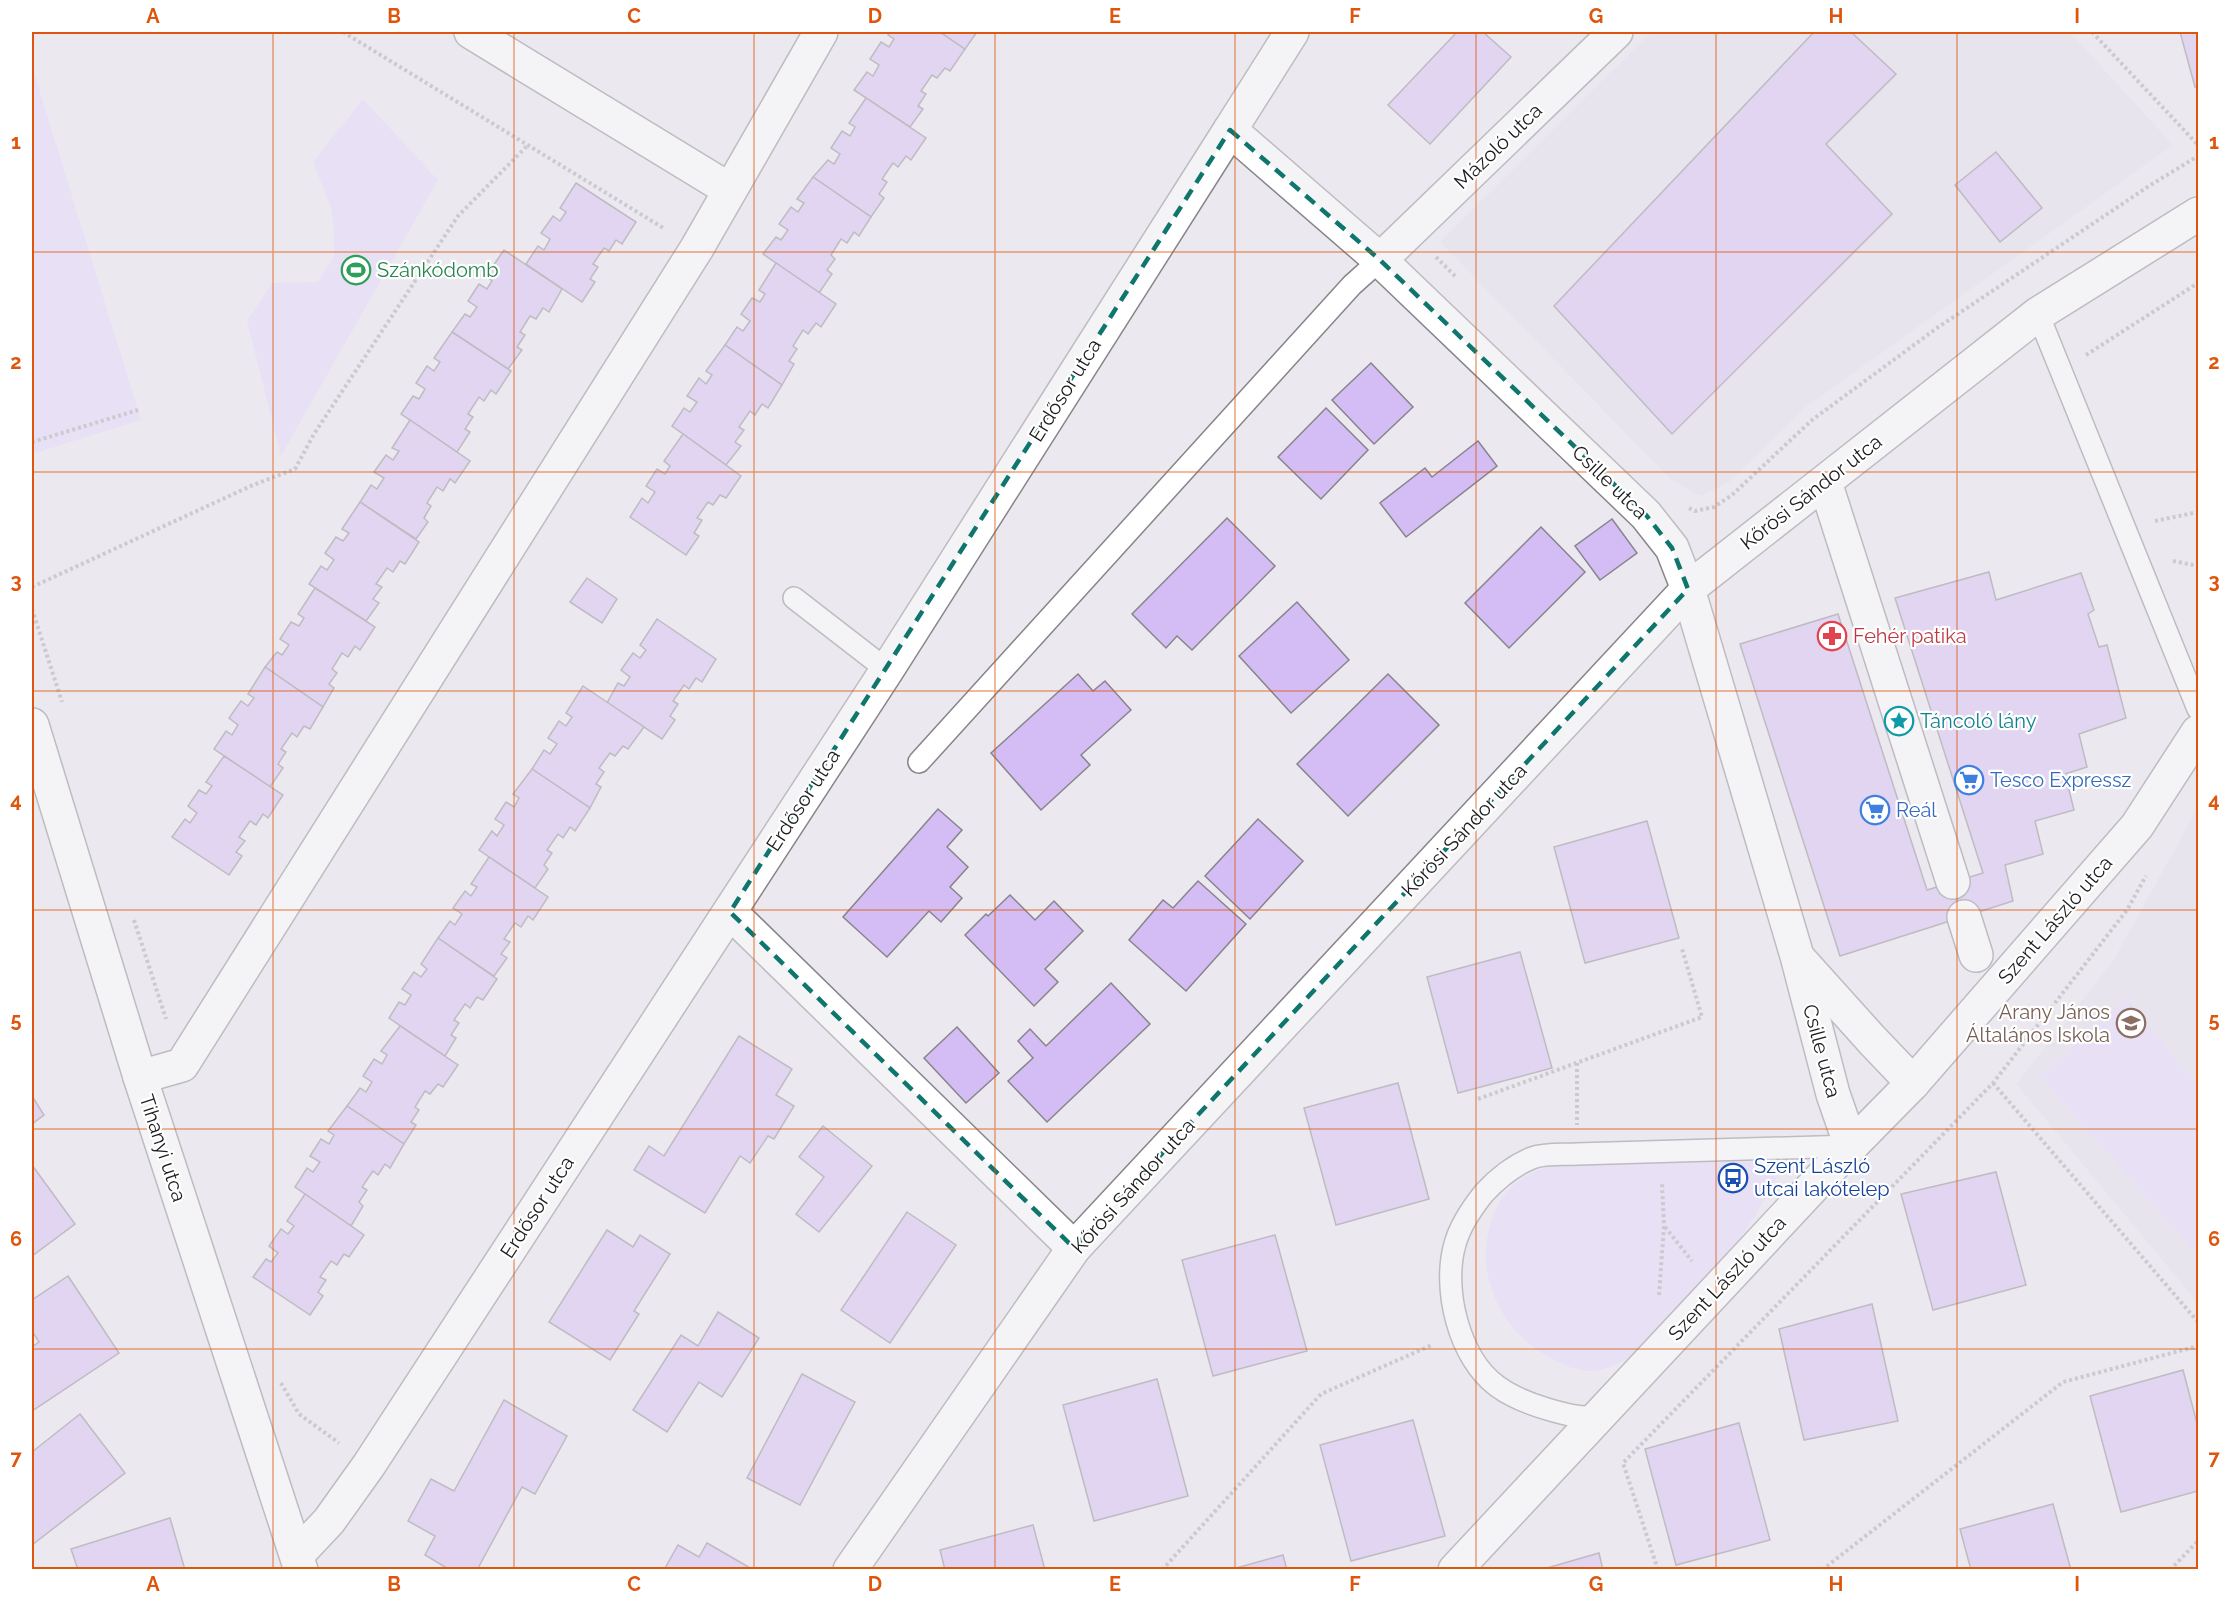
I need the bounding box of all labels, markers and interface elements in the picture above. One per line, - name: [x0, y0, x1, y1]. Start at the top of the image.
- text: A: [146, 4, 160, 28]
- text: B: [387, 4, 401, 28]
- text: C: [627, 4, 641, 28]
- text: D: [868, 4, 882, 28]
- text: E: [1109, 4, 1121, 28]
- text: F: [1349, 4, 1361, 28]
- text: G: [1589, 4, 1603, 28]
- text: H: [1829, 4, 1843, 28]
- text: I: [2074, 4, 2080, 28]
- street label: Mázoló utca: [1449, 98, 1547, 194]
- text: 1: [11, 130, 21, 154]
- text: 1: [2209, 130, 2219, 154]
- sports icon: Szánkódomb: [340, 254, 372, 286]
- place label: Szánkódomb: [377, 258, 499, 282]
- street label: Erdősor utca: [1024, 334, 1106, 446]
- text: 2: [10, 350, 22, 374]
- text: 2: [2208, 350, 2220, 374]
- street label: Kőrösi Sándor utca: [1736, 429, 1886, 555]
- street label: Csille utca: [1567, 440, 1653, 524]
- text: 3: [10, 569, 22, 593]
- text: 3: [2208, 569, 2220, 593]
- pharmacy icon: Fehér patika: [1816, 620, 1848, 652]
- place label: Fehér patika: [1853, 624, 1967, 648]
- place icon: Táncoló lány: [1883, 705, 1915, 737]
- place label: Táncoló lány: [1920, 709, 2037, 733]
- street label: Erdősor utca: [761, 745, 845, 855]
- street label: Kőrösi Sándor utca: [1396, 759, 1532, 901]
- supermarket icon: Tesco Expressz: [1953, 764, 1985, 796]
- place label: Tesco Expressz: [1990, 768, 2132, 792]
- text: 4: [10, 788, 22, 812]
- text: 4: [2208, 788, 2220, 812]
- supermarket icon: Reál: [1859, 794, 1891, 826]
- place label: Reál: [1896, 798, 1937, 822]
- street label: Szent László utca: [1993, 851, 2117, 989]
- place label: Arany János Általános Iskola: [1966, 1000, 2110, 1047]
- street label: Csille utca: [1798, 1002, 1846, 1100]
- school or university icon: Arany János Általános Iskola: [2115, 1007, 2147, 1039]
- text: 5: [10, 1008, 22, 1032]
- text: 5: [2208, 1008, 2220, 1032]
- street label: Tihanyi utca: [134, 1091, 192, 1205]
- street label: Kőrösi Sándor utca: [1066, 1114, 1200, 1258]
- street label: Erdősor utca: [495, 1152, 579, 1262]
- place label: Szent László utcai lakótelep: [1754, 1154, 1890, 1201]
- bus stop icon: Szent László utcai lakótelep: [1717, 1162, 1749, 1194]
- street label: Szent László utca: [1663, 1211, 1791, 1345]
- text: 6: [10, 1227, 22, 1251]
- text: 6: [2208, 1227, 2220, 1251]
- text: 7: [10, 1446, 22, 1470]
- text: 7: [2208, 1446, 2220, 1470]
- text: A: [146, 1572, 160, 1596]
- text: B: [387, 1572, 401, 1596]
- text: C: [627, 1572, 641, 1596]
- text: D: [868, 1572, 882, 1596]
- text: E: [1109, 1572, 1121, 1596]
- text: F: [1349, 1572, 1361, 1596]
- text: G: [1589, 1572, 1603, 1596]
- text: H: [1829, 1572, 1843, 1596]
- text: I: [2074, 1572, 2080, 1596]

